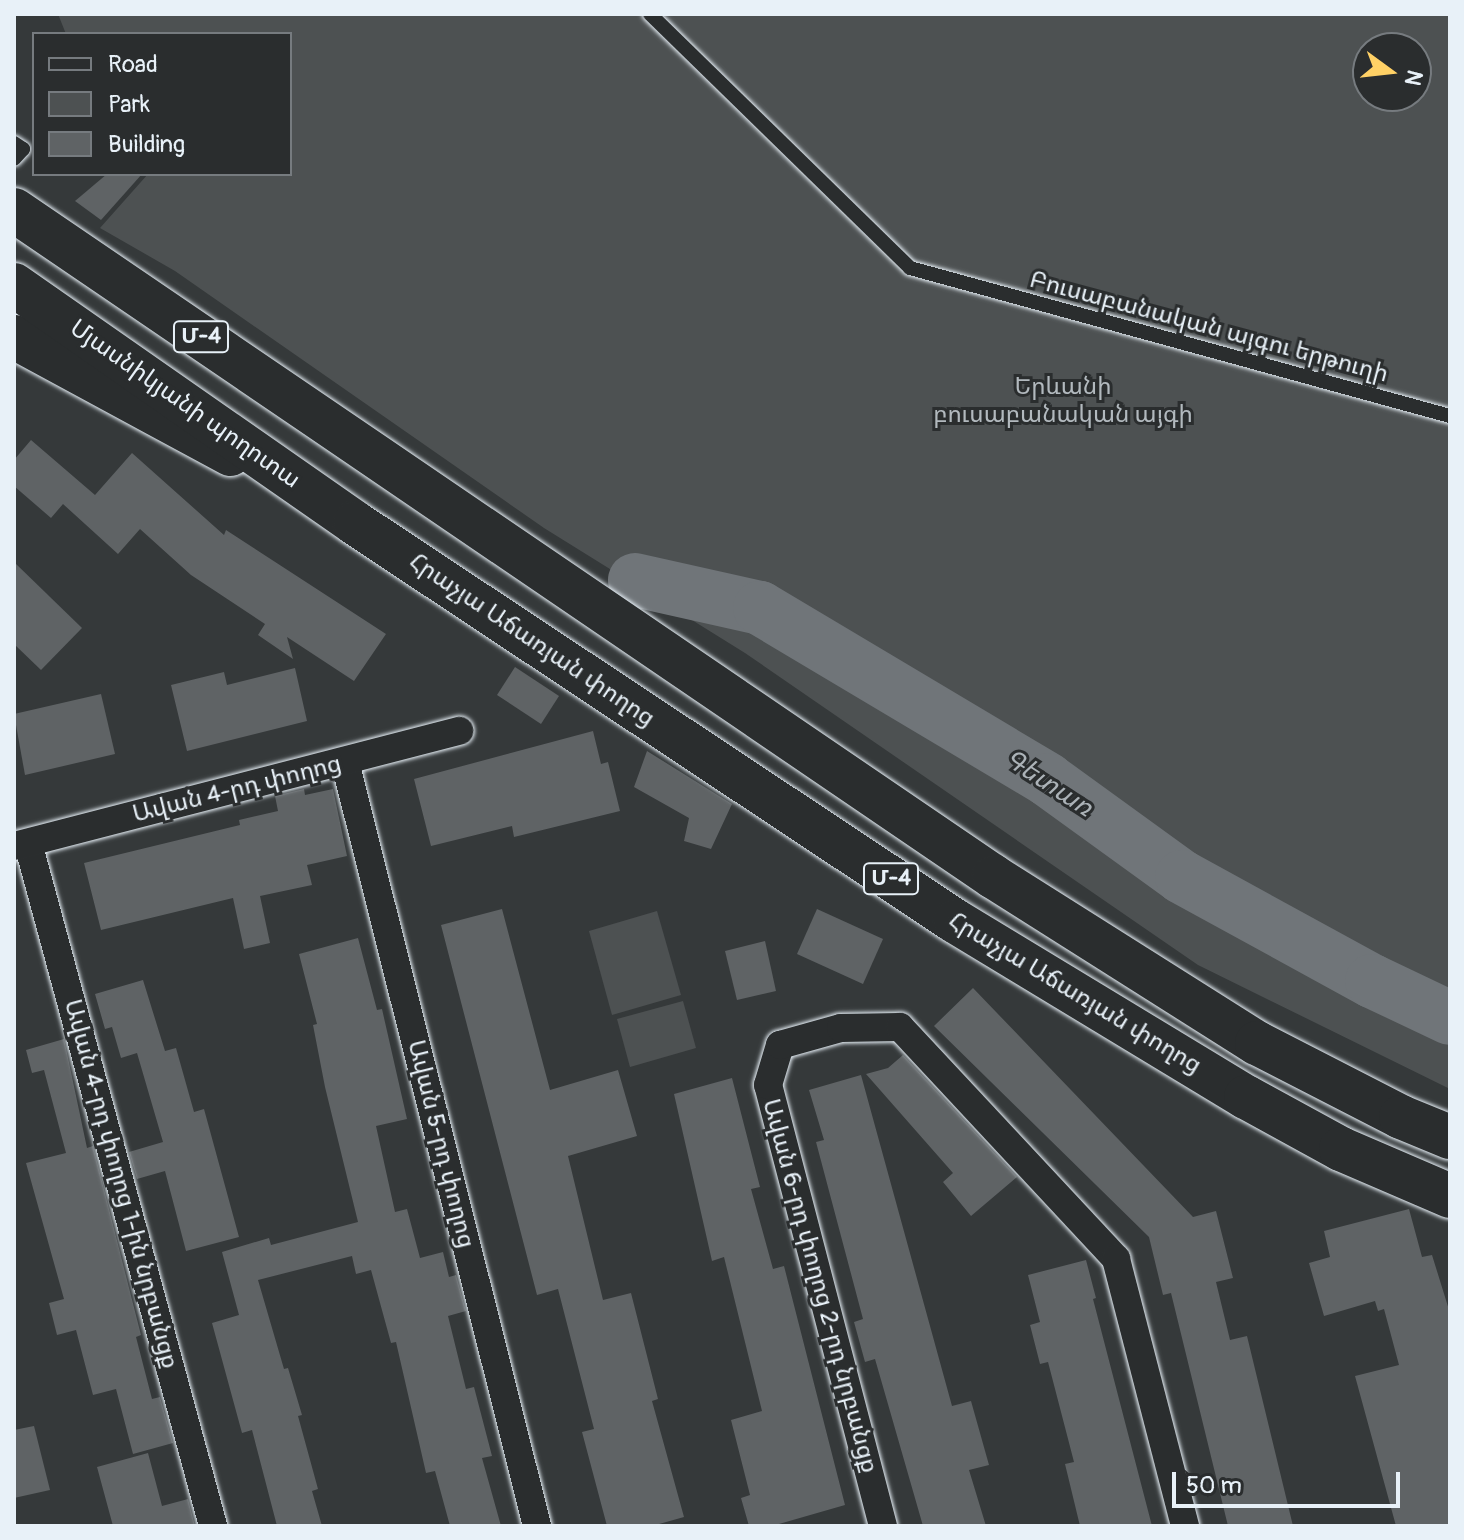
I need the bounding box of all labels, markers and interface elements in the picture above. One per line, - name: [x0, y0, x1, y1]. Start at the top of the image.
- legend: [32, 32, 292, 176]
- north arrow: [1352, 32, 1432, 112]
- text: Road: [108, 50, 158, 79]
- text: N: [1398, 67, 1429, 89]
- text: Park: [108, 90, 150, 119]
- text: Building: [108, 130, 185, 159]
- street label: Բուսաբանական այգու երթուղի: [1027, 265, 1391, 389]
- street label: Մյասնիկյանի պողոտա: [64, 313, 306, 495]
- road number: Մ-4: [171, 319, 231, 355]
- park label: Երևանի բուսաբանական այգի: [933, 373, 1193, 429]
- street label: Հրաչյա Աճառյան փողոց: [404, 547, 660, 733]
- water label: Գետառ: [998, 744, 1098, 824]
- street label: Ավան 4-րդ փողոց: [130, 749, 344, 829]
- road number: Մ-4: [861, 861, 921, 897]
- street label: Հրաչյա Աճառյան փողոց: [943, 906, 1207, 1080]
- street label: Ավան 4-րդ փողոց 1-ին նրբանցք: [58, 996, 184, 1372]
- street label: Ավան 5-րդ փողոց: [401, 1037, 481, 1251]
- street label: Ավան 6-րդ փողոց 2-րդ նրբանցք: [756, 1096, 884, 1476]
- scale bar: [1176, 1456, 1404, 1506]
- text: 50 m: [1186, 1471, 1242, 1500]

